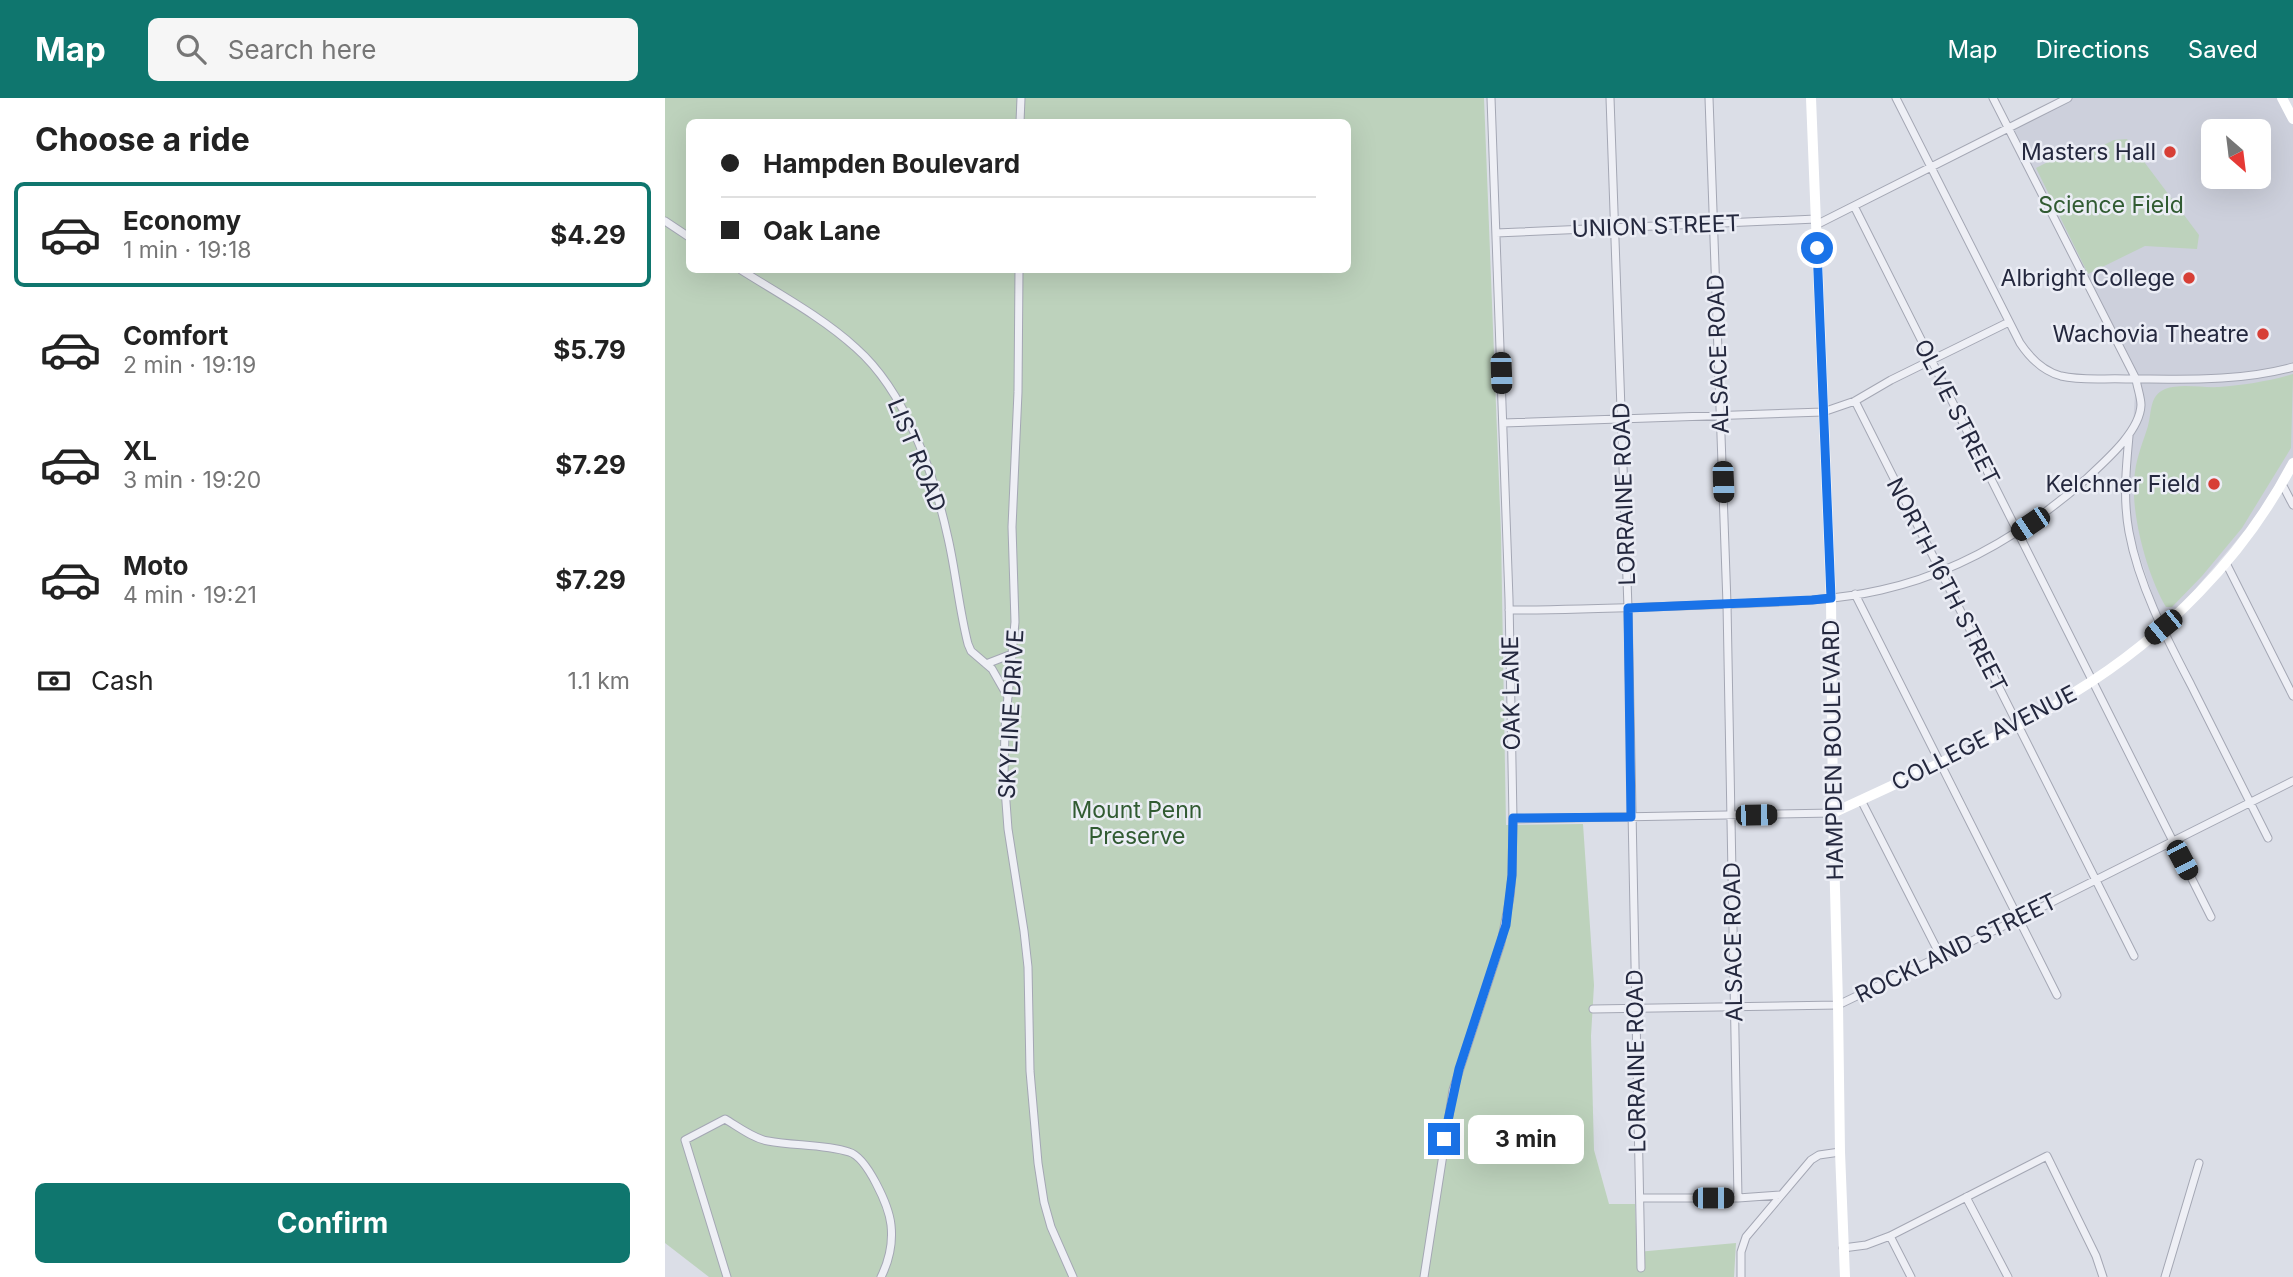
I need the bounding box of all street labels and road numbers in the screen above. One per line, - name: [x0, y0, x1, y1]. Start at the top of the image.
- street label: UNION STREET: [1571, 209, 1741, 243]
- street label: ALSACE ROAD: [1701, 274, 1735, 434]
- street label: OLIVE STREET: [1908, 334, 2006, 490]
- street label: LIST ROAD: [882, 394, 952, 516]
- street label: LORRAINE ROAD: [1607, 402, 1641, 586]
- street label: NORTH 16TH STREET: [1881, 473, 2013, 697]
- street label: HAMPDEN BOULEVARD: [1817, 619, 1849, 881]
- street label: SKYLINE DRIVE: [993, 628, 1029, 800]
- street label: OAK LANE: [1496, 635, 1526, 751]
- street label: COLLEGE AVENUE: [1887, 679, 2081, 797]
- street label: ALSACE ROAD: [1718, 862, 1748, 1022]
- street label: ROCKLAND STREET: [1851, 887, 2061, 1009]
- street label: LORRAINE ROAD: [1620, 969, 1652, 1153]

